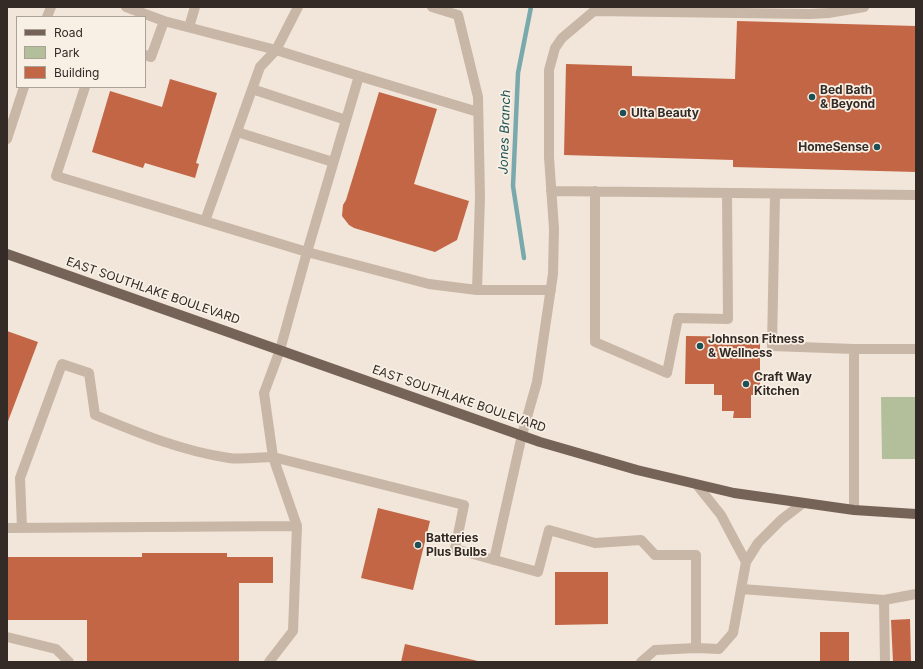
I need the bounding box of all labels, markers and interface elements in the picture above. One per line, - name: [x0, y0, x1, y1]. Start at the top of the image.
- legend: [16, 16, 146, 88]
- text: Road: [54, 25, 83, 40]
- text: Park: [54, 45, 80, 60]
- text: Building: [54, 65, 99, 80]
- place label: Bed Bath & Beyond: [820, 83, 875, 111]
- water label: Jones Branch: [496, 89, 514, 175]
- marker: Bed Bath & Beyond: [807, 92, 817, 102]
- place label: Ulta Beauty: [631, 106, 699, 120]
- marker: Ulta Beauty: [618, 108, 628, 118]
- place label: HomeSense: [798, 140, 869, 154]
- marker: HomeSense: [872, 142, 882, 152]
- street label: EAST SOUTHLAKE BOULEVARD: [64, 254, 242, 328]
- place label: Johnson Fitness & Wellness: [708, 332, 804, 360]
- marker: Johnson Fitness & Wellness: [695, 341, 705, 351]
- street label: EAST SOUTHLAKE BOULEVARD: [370, 362, 548, 436]
- place label: Craft Way Kitchen: [754, 370, 812, 398]
- marker: Craft Way Kitchen: [741, 379, 751, 389]
- place label: Batteries Plus Bulbs: [426, 531, 487, 559]
- marker: Batteries Plus Bulbs: [413, 540, 423, 550]

